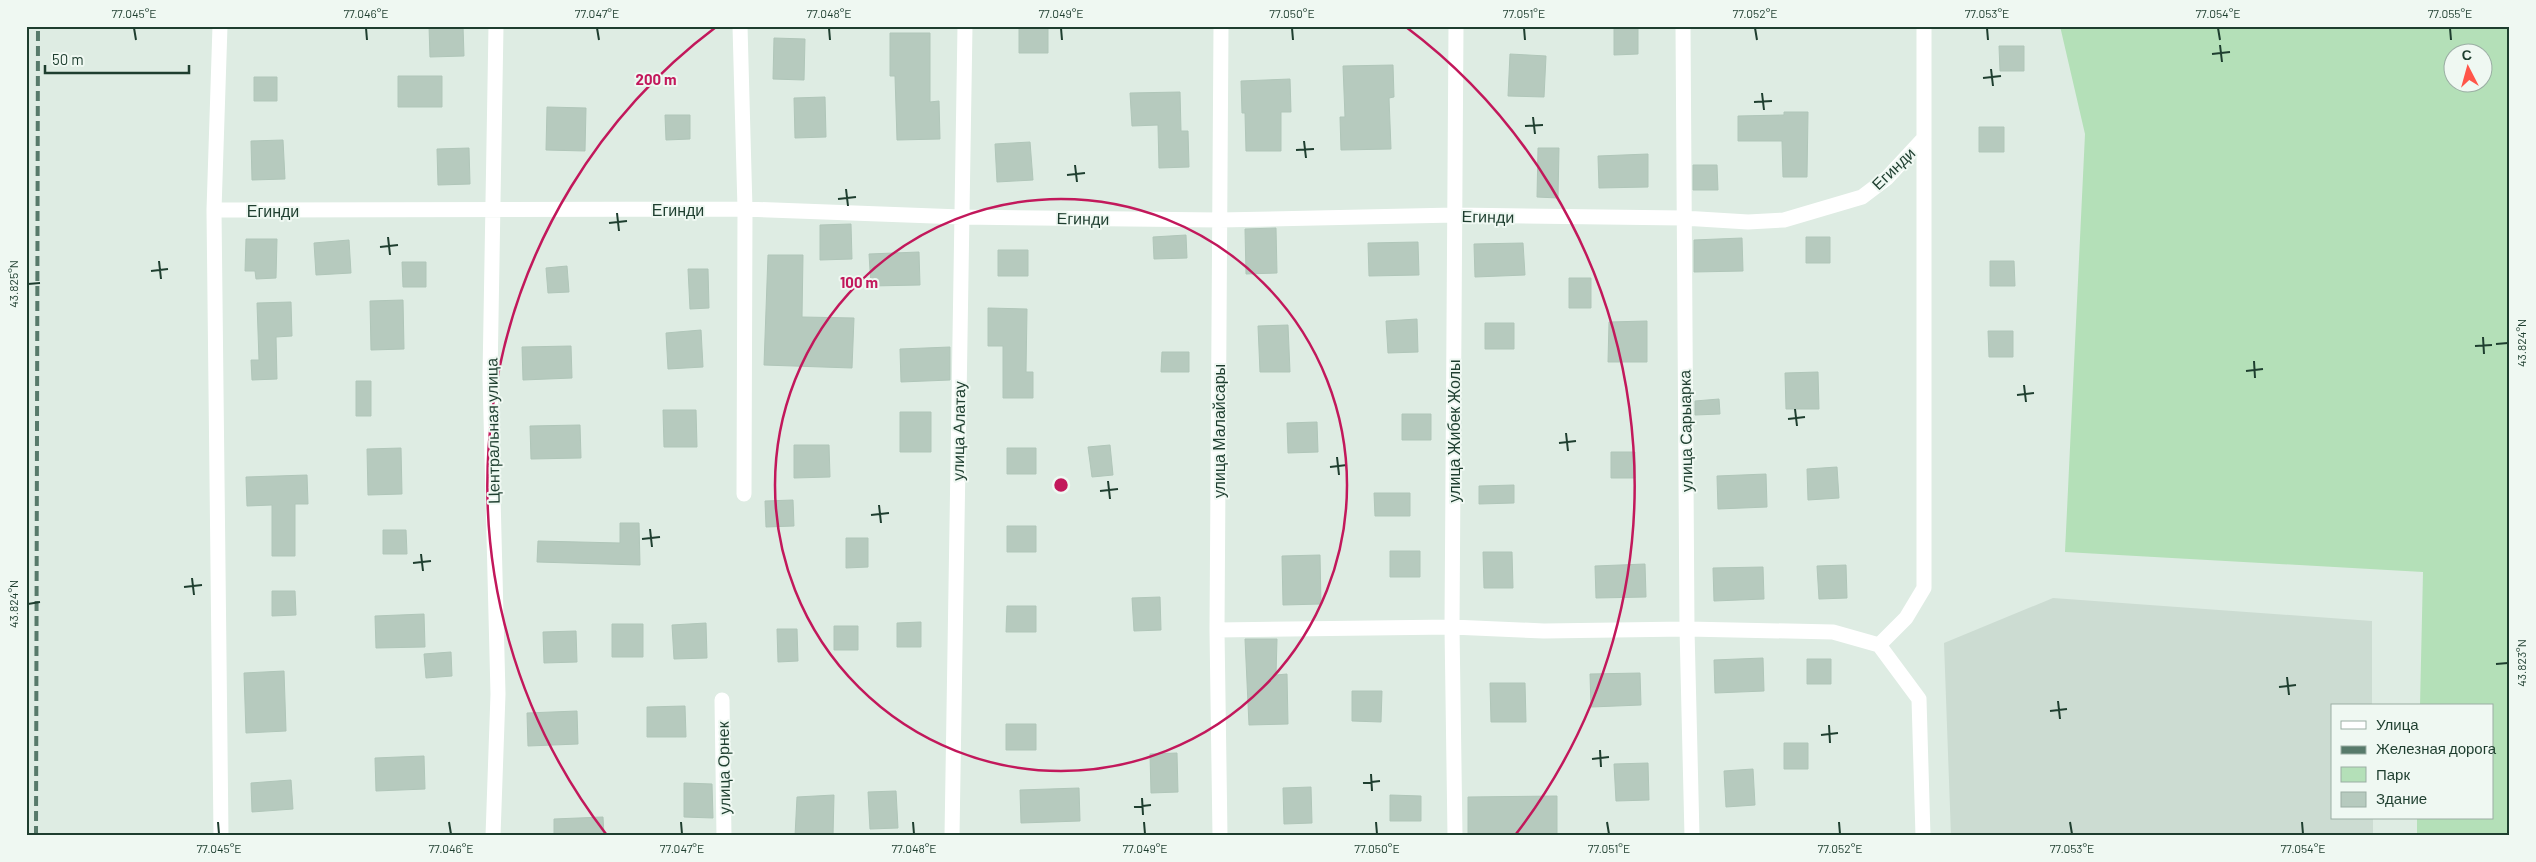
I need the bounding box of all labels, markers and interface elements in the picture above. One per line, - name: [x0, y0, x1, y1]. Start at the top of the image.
- text: 77.045°E: [111, 6, 157, 20]
- text: 77.046°E: [343, 6, 389, 20]
- text: 77.047°E: [575, 6, 619, 20]
- text: 77.048°E: [806, 6, 852, 20]
- text: 77.049°E: [1038, 6, 1084, 20]
- text: 77.050°E: [1269, 6, 1315, 20]
- text: 77.051°E: [1503, 6, 1545, 20]
- text: 77.052°E: [1733, 6, 1777, 20]
- text: 77.053°E: [1965, 6, 2009, 20]
- text: 77.054°E: [2195, 6, 2241, 20]
- text: 77.055°E: [2428, 6, 2472, 20]
- scale bar: [45, 42, 189, 74]
- north arrow: [2444, 42, 2494, 92]
- text: С: [2461, 46, 2473, 64]
- text: 50 m: [52, 50, 84, 68]
- text: 200 m: [635, 70, 677, 88]
- street label: Егинди: [1867, 143, 1919, 193]
- street label: Егинди: [652, 200, 704, 219]
- street label: Егинди: [247, 201, 299, 220]
- street label: Егинди: [1462, 206, 1514, 226]
- street label: Егинди: [1057, 208, 1109, 228]
- text: 43.825°N: [6, 260, 20, 308]
- text: 100 m: [840, 273, 878, 291]
- text: 43.824°N: [2514, 319, 2528, 367]
- street label: Центральная улица: [481, 358, 503, 504]
- street label: улица Жибек Жолы: [1444, 360, 1463, 502]
- street label: улица Малайсары: [1209, 364, 1228, 498]
- street label: улица Сарыарка: [1674, 370, 1696, 492]
- street label: улица Алатау: [948, 381, 968, 481]
- centre of rings: [1052, 476, 1070, 494]
- text: 43.824°N: [6, 580, 20, 628]
- text: 43.823°N: [2514, 639, 2528, 687]
- legend: [2331, 704, 2494, 820]
- text: Улица: [2376, 715, 2419, 733]
- street label: улица Орнек: [713, 720, 733, 815]
- text: Железная дорога: [2376, 739, 2497, 757]
- text: Парк: [2376, 765, 2410, 783]
- text: Здание: [2376, 789, 2427, 807]
- text: 77.045°E: [196, 841, 242, 855]
- text: 77.046°E: [428, 841, 474, 855]
- text: 77.047°E: [660, 841, 704, 855]
- text: 77.048°E: [891, 841, 937, 855]
- text: 77.049°E: [1122, 841, 1168, 855]
- text: 77.050°E: [1354, 841, 1400, 855]
- text: 77.051°E: [1588, 841, 1630, 855]
- text: 77.052°E: [1818, 841, 1862, 855]
- text: 77.053°E: [2050, 841, 2094, 855]
- text: 77.054°E: [2280, 841, 2326, 855]

